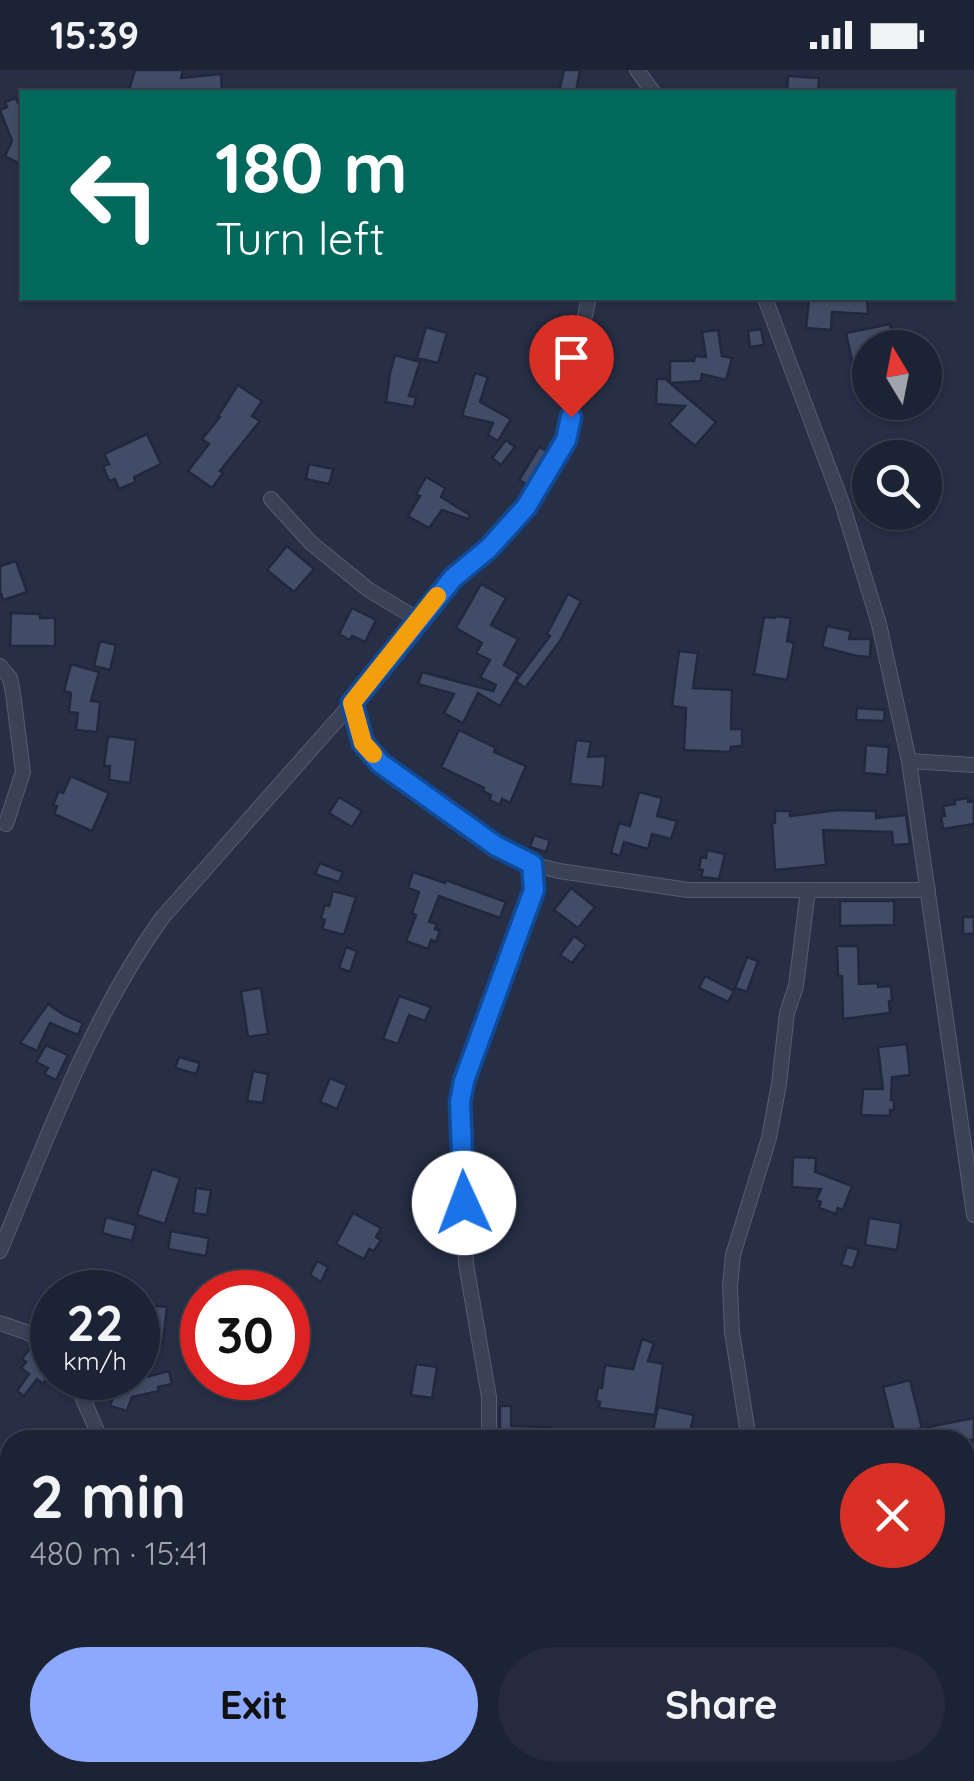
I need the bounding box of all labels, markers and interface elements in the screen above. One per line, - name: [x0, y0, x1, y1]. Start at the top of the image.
- text: 15:39: [50, 11, 139, 59]
- text: 180 m: [215, 123, 408, 211]
- icon: left: [50, 130, 180, 260]
- text: Turn left: [215, 210, 385, 266]
- pin: [529, 315, 614, 418]
- icon: arrive: [544, 330, 599, 385]
- north arrow: [852, 330, 942, 420]
- map controls: [852, 330, 942, 530]
- button: search: [852, 440, 942, 530]
- position arrow: [412, 1151, 516, 1255]
- speed limit sign: 30: [180, 1270, 310, 1400]
- text: 22: [67, 1291, 123, 1354]
- text: km/h: [63, 1345, 127, 1376]
- text: 2 min: [30, 1458, 186, 1533]
- button: close: [840, 1463, 945, 1568]
- text: 480 m · 15:41: [30, 1533, 209, 1573]
- button: Exit: [30, 1647, 478, 1762]
- button: Share: [498, 1647, 945, 1762]

